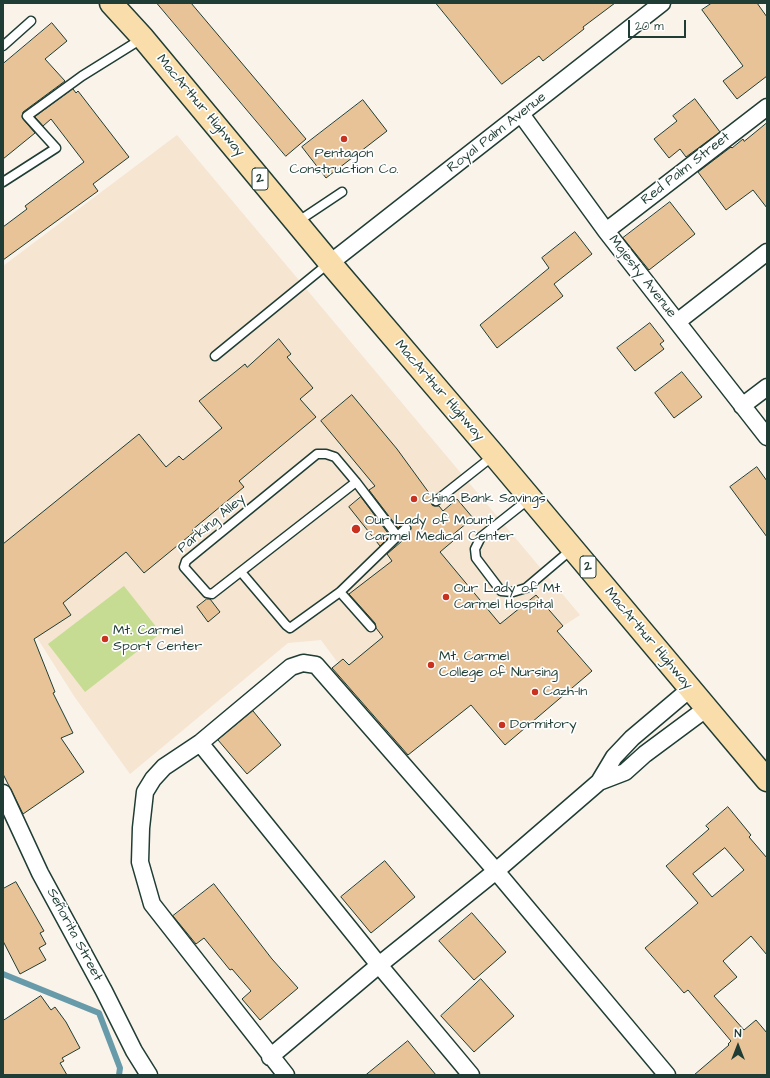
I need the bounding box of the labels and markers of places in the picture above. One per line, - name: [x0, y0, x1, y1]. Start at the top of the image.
- marker: Pentagon Construction Co.: [339, 134, 349, 144]
- place label: Pentagon Construction Co.: [289, 146, 399, 178]
- place label: China Bank Savings: [422, 491, 546, 507]
- marker: China Bank Savings: [409, 494, 419, 504]
- place label: Our Lady of Mount Carmel Medical Center: [365, 513, 514, 546]
- marker: Our Lady of Mount Carmel Medical Center: [350, 523, 362, 535]
- place label: Our Lady of Mt. Carmel Hospital: [454, 581, 562, 614]
- marker: Our Lady of Mt. Carmel Hospital: [441, 592, 451, 602]
- place label: Mt. Carmel Sport Center: [113, 623, 202, 656]
- marker: Mt. Carmel Sport Center: [100, 634, 110, 644]
- place label: Mt. Carmel College of Nursing: [439, 649, 558, 682]
- marker: Mt. Carmel College of Nursing: [426, 660, 436, 670]
- place label: Cazh-In: [543, 684, 587, 700]
- marker: Cazh-In: [530, 687, 540, 697]
- place label: Dormitory: [510, 717, 577, 733]
- marker: Dormitory: [497, 720, 507, 730]

